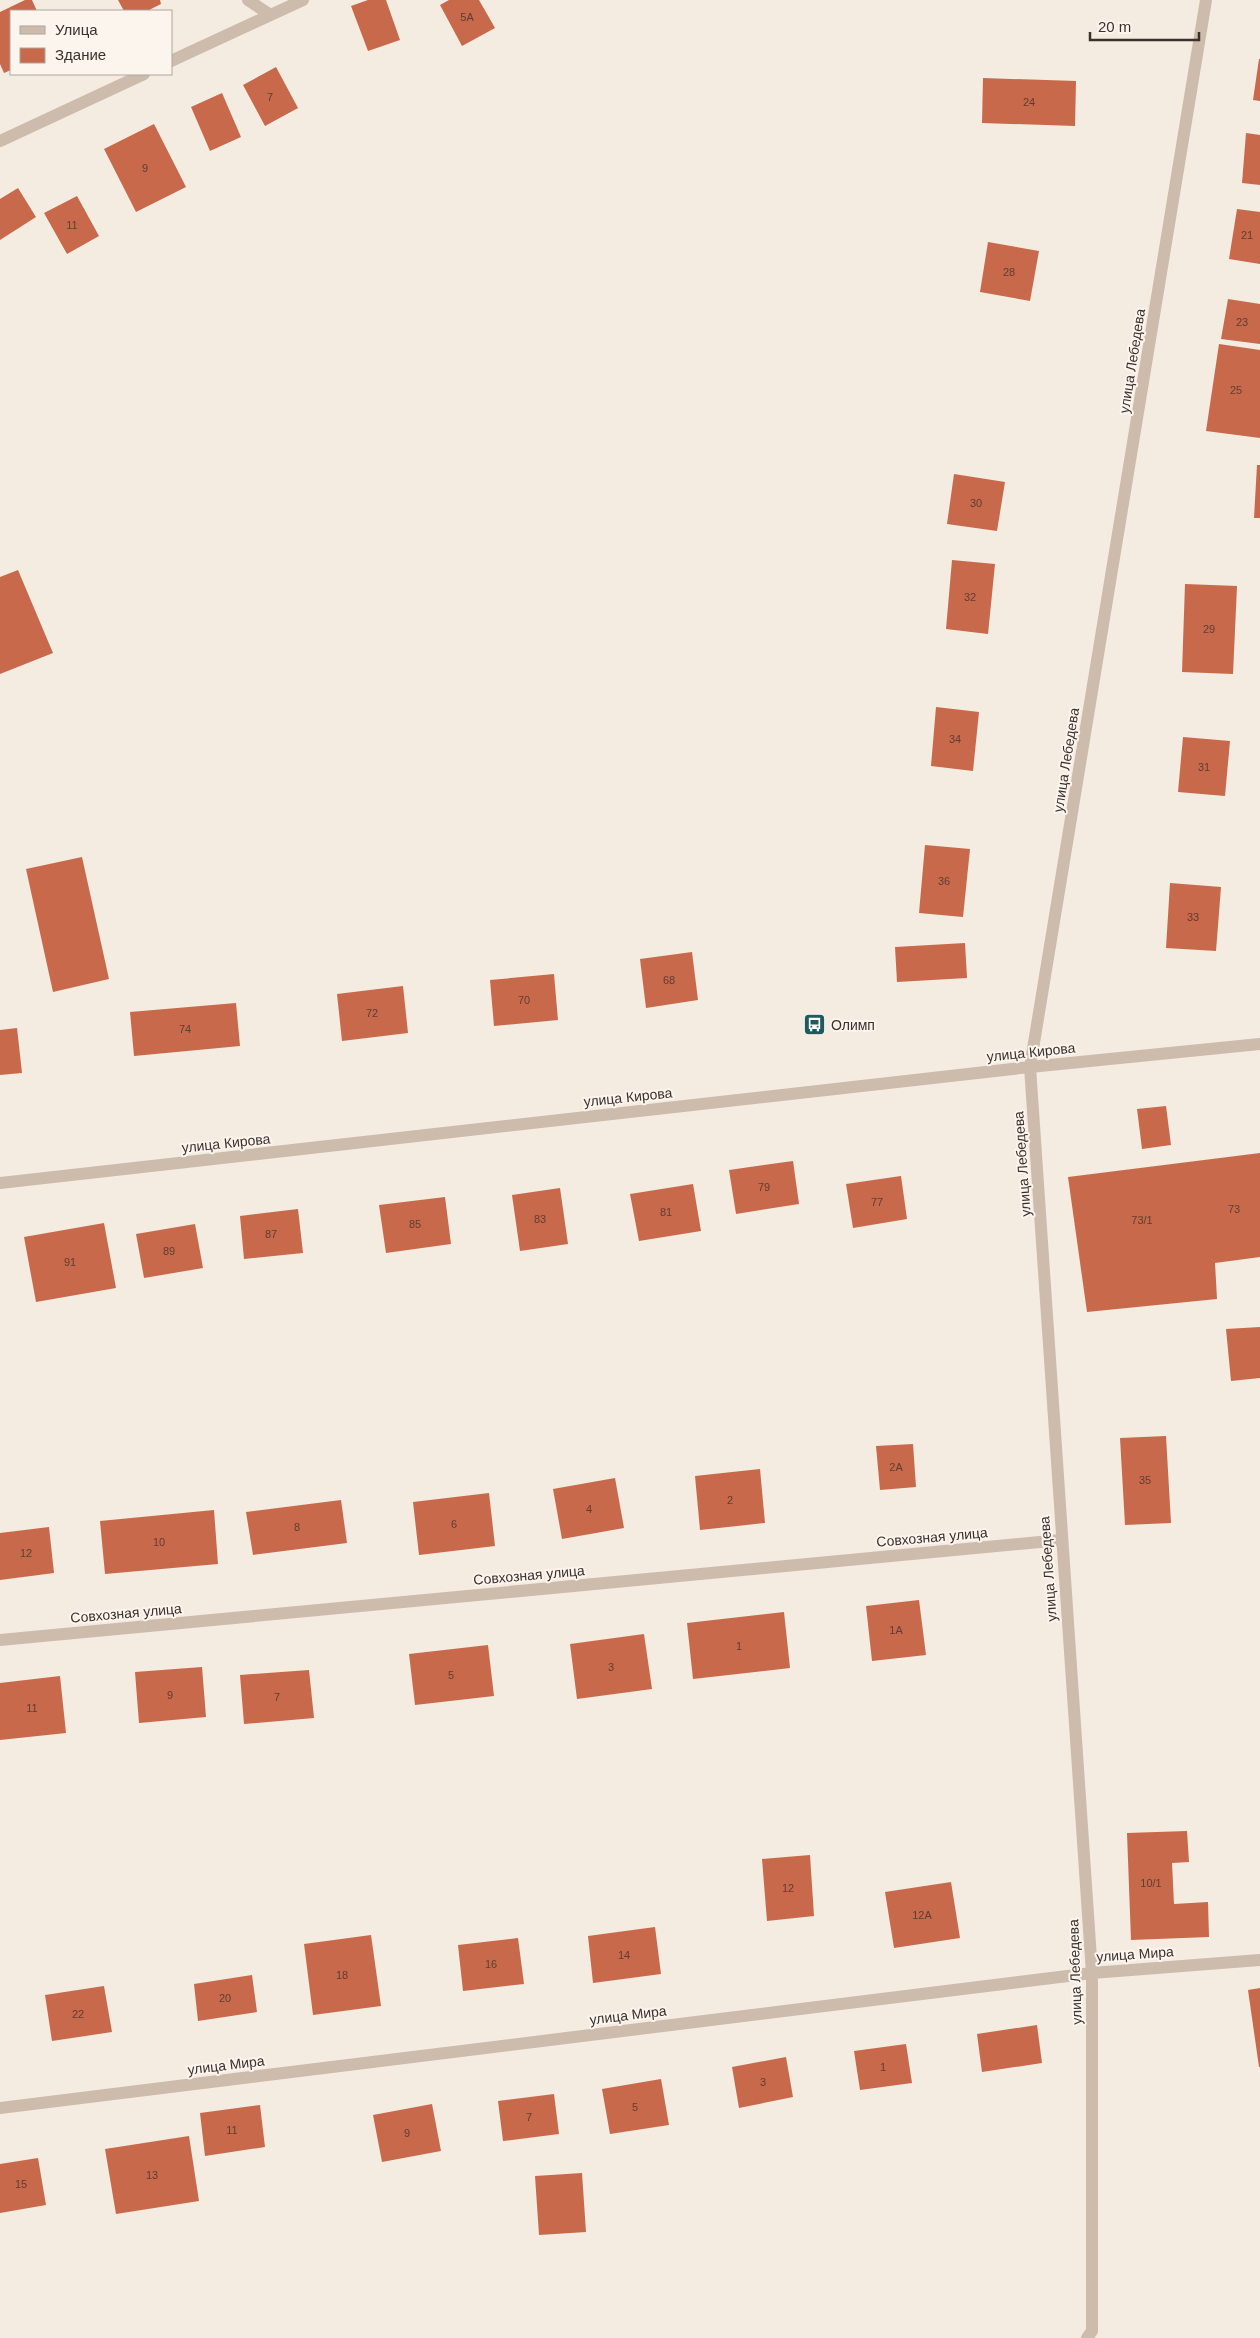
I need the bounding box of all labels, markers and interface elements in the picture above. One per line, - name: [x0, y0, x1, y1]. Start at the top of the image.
- legend: [10, 10, 172, 75]
- scale bar: [1090, 10, 1199, 42]
- house number: 5А: [460, 11, 474, 23]
- text: 20 m: [1098, 18, 1131, 35]
- text: Улица: [55, 21, 98, 38]
- text: Здание: [55, 46, 106, 63]
- house number: 7: [267, 91, 273, 103]
- house number: 24: [1023, 96, 1035, 108]
- house number: 9: [142, 162, 148, 174]
- house number: 11: [66, 219, 78, 231]
- house number: 21: [1241, 229, 1253, 241]
- house number: 28: [1003, 266, 1015, 278]
- street label: улица Лебедева: [1116, 307, 1148, 414]
- house number: 23: [1236, 316, 1248, 328]
- house number: 25: [1230, 384, 1242, 396]
- house number: 30: [970, 497, 982, 509]
- house number: 32: [964, 591, 976, 603]
- house number: 29: [1203, 623, 1215, 635]
- street label: улица Лебедева: [1050, 706, 1082, 813]
- house number: 34: [949, 733, 961, 745]
- house number: 31: [1198, 761, 1210, 773]
- house number: 36: [938, 875, 950, 887]
- house number: 33: [1187, 911, 1199, 923]
- house number: 68: [663, 974, 675, 986]
- house number: 70: [518, 994, 530, 1006]
- house number: 72: [366, 1007, 378, 1019]
- bus stop icon: Олимп: [803, 1013, 827, 1037]
- place label: Олимп: [831, 1017, 875, 1033]
- house number: 74: [179, 1023, 191, 1035]
- street label: улица Кирова: [986, 1039, 1076, 1065]
- street label: улица Кирова: [583, 1084, 673, 1110]
- street label: улица Лебедева: [1010, 1111, 1034, 1217]
- street label: улица Кирова: [181, 1130, 271, 1156]
- house number: 79: [758, 1181, 770, 1193]
- house number: 77: [871, 1196, 883, 1208]
- house number: 73: [1228, 1203, 1240, 1215]
- house number: 81: [660, 1206, 672, 1218]
- house number: 83: [534, 1213, 546, 1225]
- house number: 73/1: [1131, 1214, 1153, 1226]
- house number: 85: [409, 1218, 421, 1230]
- house number: 87: [265, 1228, 277, 1240]
- house number: 89: [163, 1245, 175, 1257]
- house number: 91: [64, 1256, 76, 1268]
- house number: 2А: [889, 1461, 903, 1473]
- house number: 35: [1139, 1474, 1151, 1486]
- house number: 2: [727, 1494, 733, 1506]
- house number: 4: [586, 1503, 592, 1515]
- street label: улица Лебедева: [1036, 1516, 1060, 1622]
- house number: 6: [451, 1518, 457, 1530]
- house number: 8: [294, 1521, 300, 1533]
- street label: Совхозная улица: [876, 1524, 989, 1550]
- house number: 10: [153, 1536, 165, 1548]
- house number: 12: [20, 1547, 32, 1559]
- street label: Совхозная улица: [473, 1562, 586, 1588]
- street label: Совхозная улица: [70, 1600, 183, 1626]
- house number: 1А: [889, 1624, 903, 1636]
- house number: 1: [736, 1640, 742, 1652]
- house number: 3: [608, 1661, 614, 1673]
- house number: 5: [448, 1669, 454, 1681]
- house number: 9: [167, 1689, 173, 1701]
- house number: 7: [274, 1691, 280, 1703]
- house number: 11: [26, 1702, 38, 1714]
- house number: 10/1: [1140, 1877, 1162, 1889]
- house number: 12: [782, 1882, 794, 1894]
- house number: 12А: [912, 1909, 932, 1921]
- street label: улица Лебедева: [1065, 1919, 1085, 2025]
- street label: улица Мира: [1096, 1943, 1174, 1965]
- house number: 14: [618, 1949, 630, 1961]
- house number: 16: [485, 1958, 497, 1970]
- house number: 18: [336, 1969, 348, 1981]
- house number: 20: [219, 1992, 231, 2004]
- street label: улица Мира: [589, 2002, 668, 2028]
- house number: 22: [72, 2008, 84, 2020]
- street label: улица Мира: [187, 2052, 266, 2078]
- house number: 1: [880, 2061, 886, 2073]
- house number: 3: [760, 2076, 766, 2088]
- house number: 5: [632, 2101, 638, 2113]
- house number: 7: [526, 2111, 532, 2123]
- house number: 11: [226, 2124, 238, 2136]
- house number: 9: [404, 2127, 410, 2139]
- house number: 13: [146, 2169, 158, 2181]
- house number: 15: [15, 2178, 27, 2190]

